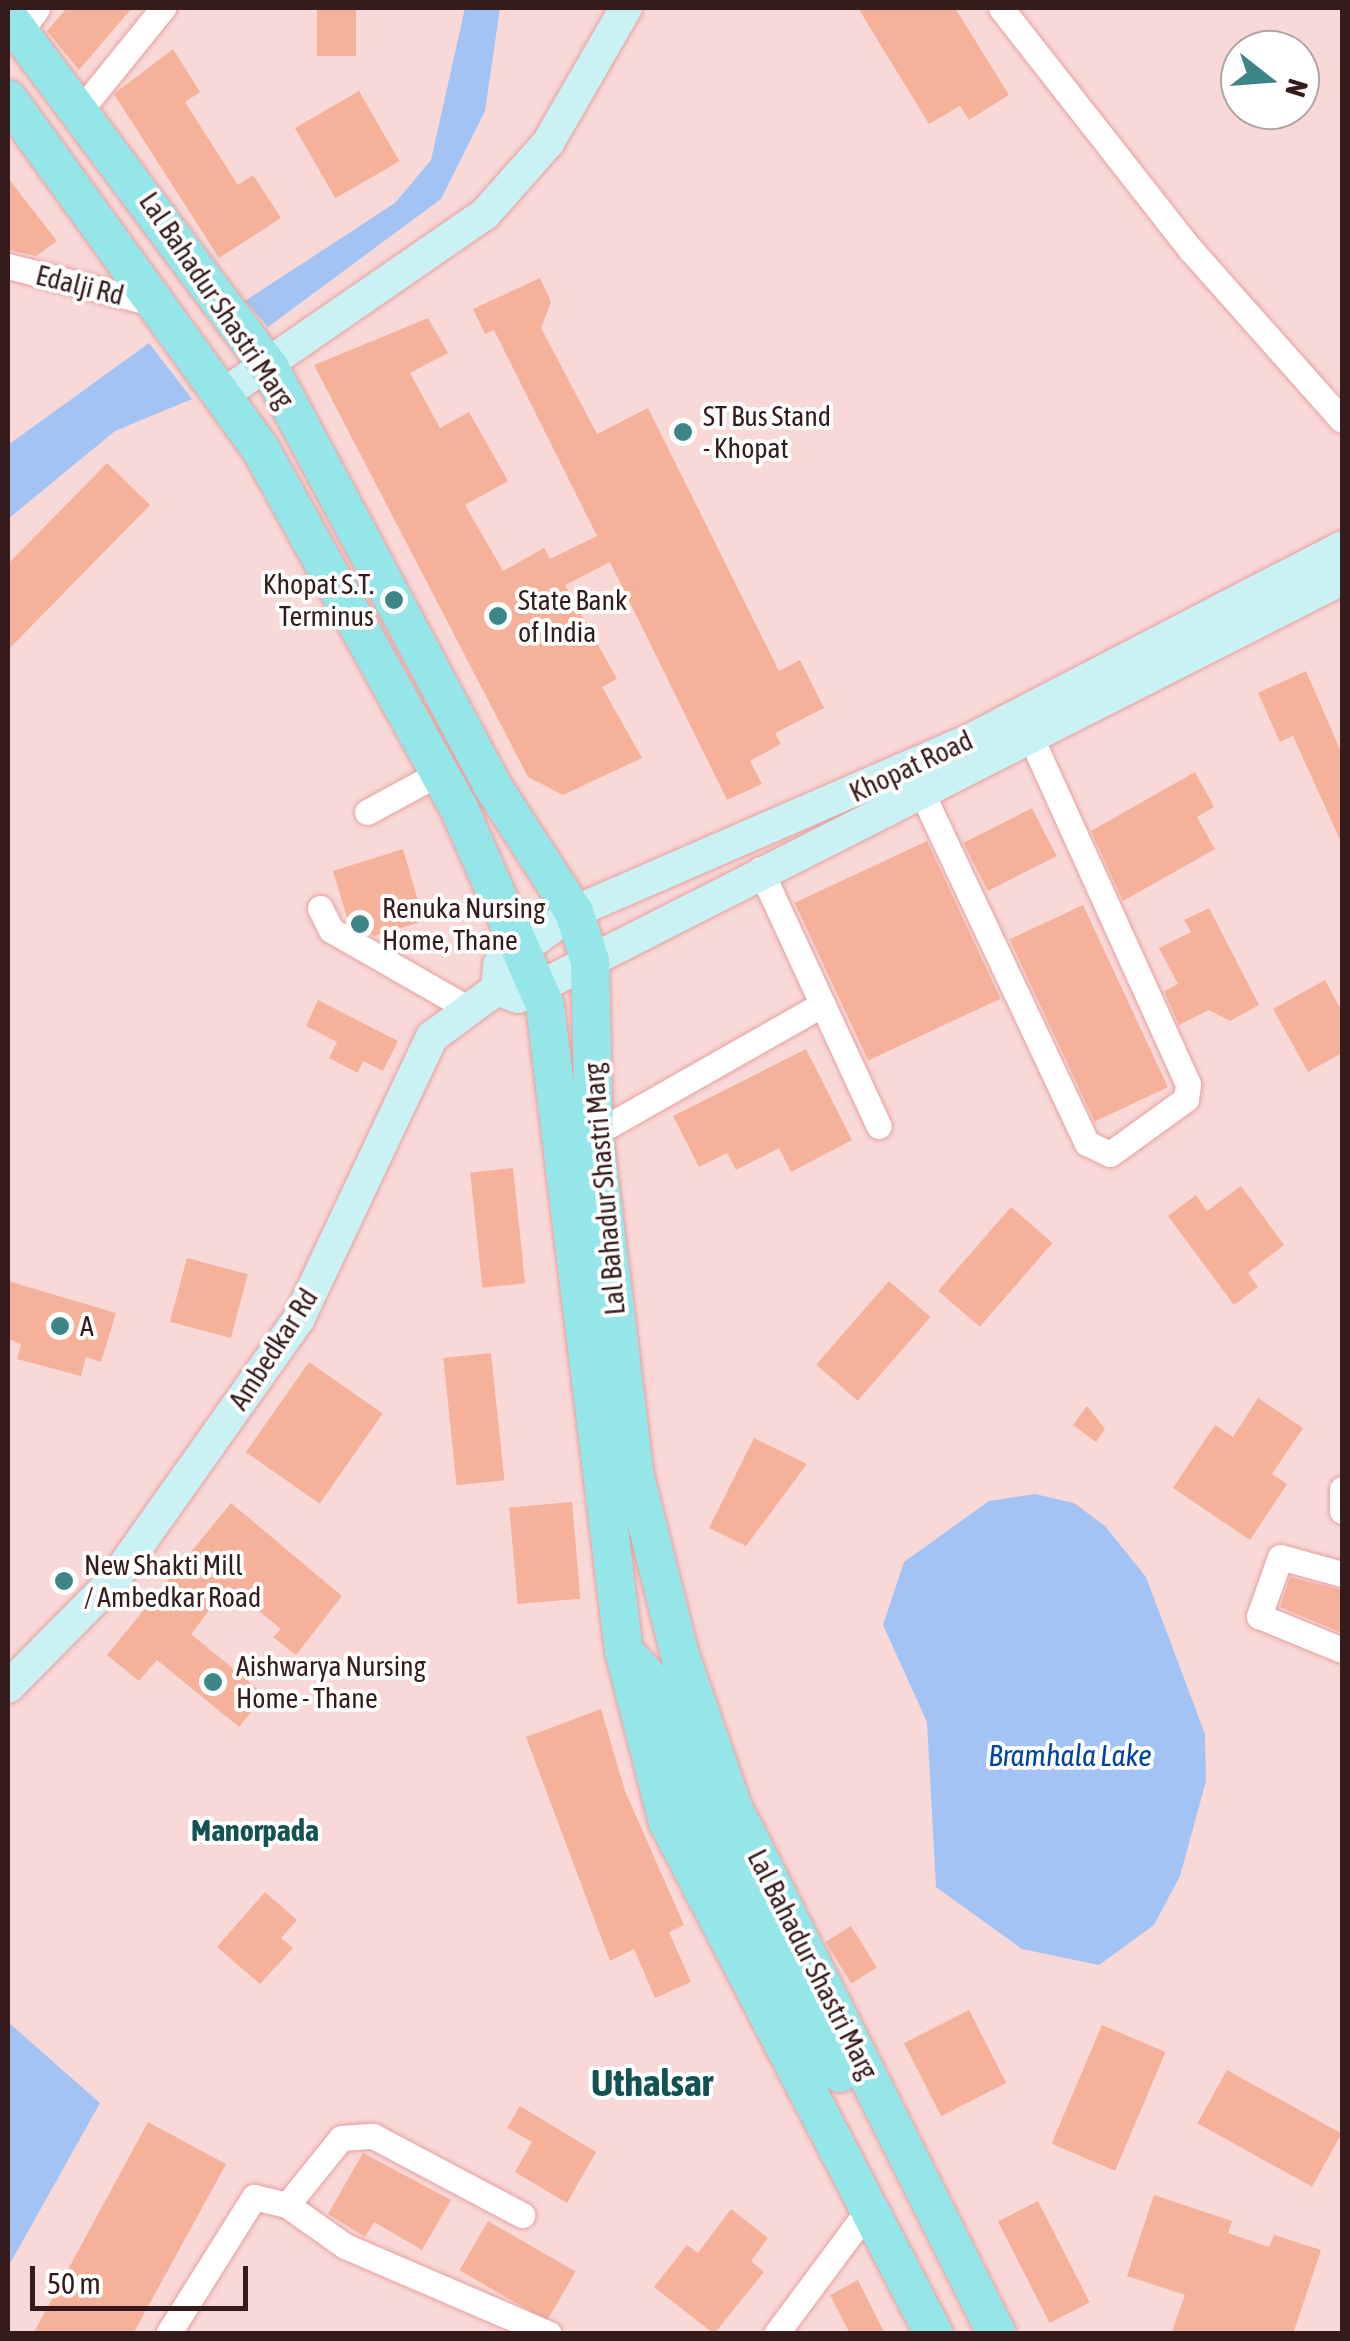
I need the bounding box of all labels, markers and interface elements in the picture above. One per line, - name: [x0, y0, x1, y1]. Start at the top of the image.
- north arrow: [1220, 30, 1320, 130]
- text: N: [1279, 76, 1314, 101]
- street label: Lal Bahadur Shastri Marg: [132, 186, 302, 414]
- street label: Edalji Rd: [32, 258, 128, 312]
- place label: ST Bus Stand - Khopat: [703, 399, 831, 465]
- marker: ST Bus Stand - Khopat: [672, 421, 694, 443]
- place label: Khopat S.T. Terminus: [263, 567, 374, 633]
- place label: State Bank of India: [518, 583, 627, 649]
- marker: Khopat S.T. Terminus: [383, 589, 405, 611]
- marker: State Bank of India: [487, 605, 509, 627]
- street label: Khopat Road: [844, 723, 978, 809]
- place label: Renuka Nursing Home, Thane: [382, 891, 545, 957]
- marker: Renuka Nursing Home, Thane: [347, 911, 373, 937]
- street label: Lal Bahadur Shastri Marg: [576, 1062, 632, 1316]
- street label: Ambedkar Rd: [221, 1282, 325, 1416]
- place label: A: [80, 1309, 94, 1343]
- marker: A: [49, 1315, 71, 1337]
- place label: New Shakti Mill / Ambedkar Road: [84, 1548, 261, 1614]
- marker: New Shakti Mill / Ambedkar Road: [53, 1570, 75, 1592]
- place label: Aishwarya Nursing Home - Thane: [236, 1649, 426, 1715]
- marker: Aishwarya Nursing Home - Thane: [200, 1669, 226, 1695]
- water label: Bramhala Lake: [988, 1737, 1152, 1773]
- district label: Manorpada: [191, 1812, 319, 1848]
- street label: Lal Bahadur Shastri Marg: [741, 1844, 885, 2084]
- district label: Uthalsar: [591, 2060, 713, 2106]
- scale bar: [35, 2246, 252, 2308]
- text: 50 m: [47, 2266, 101, 2300]

